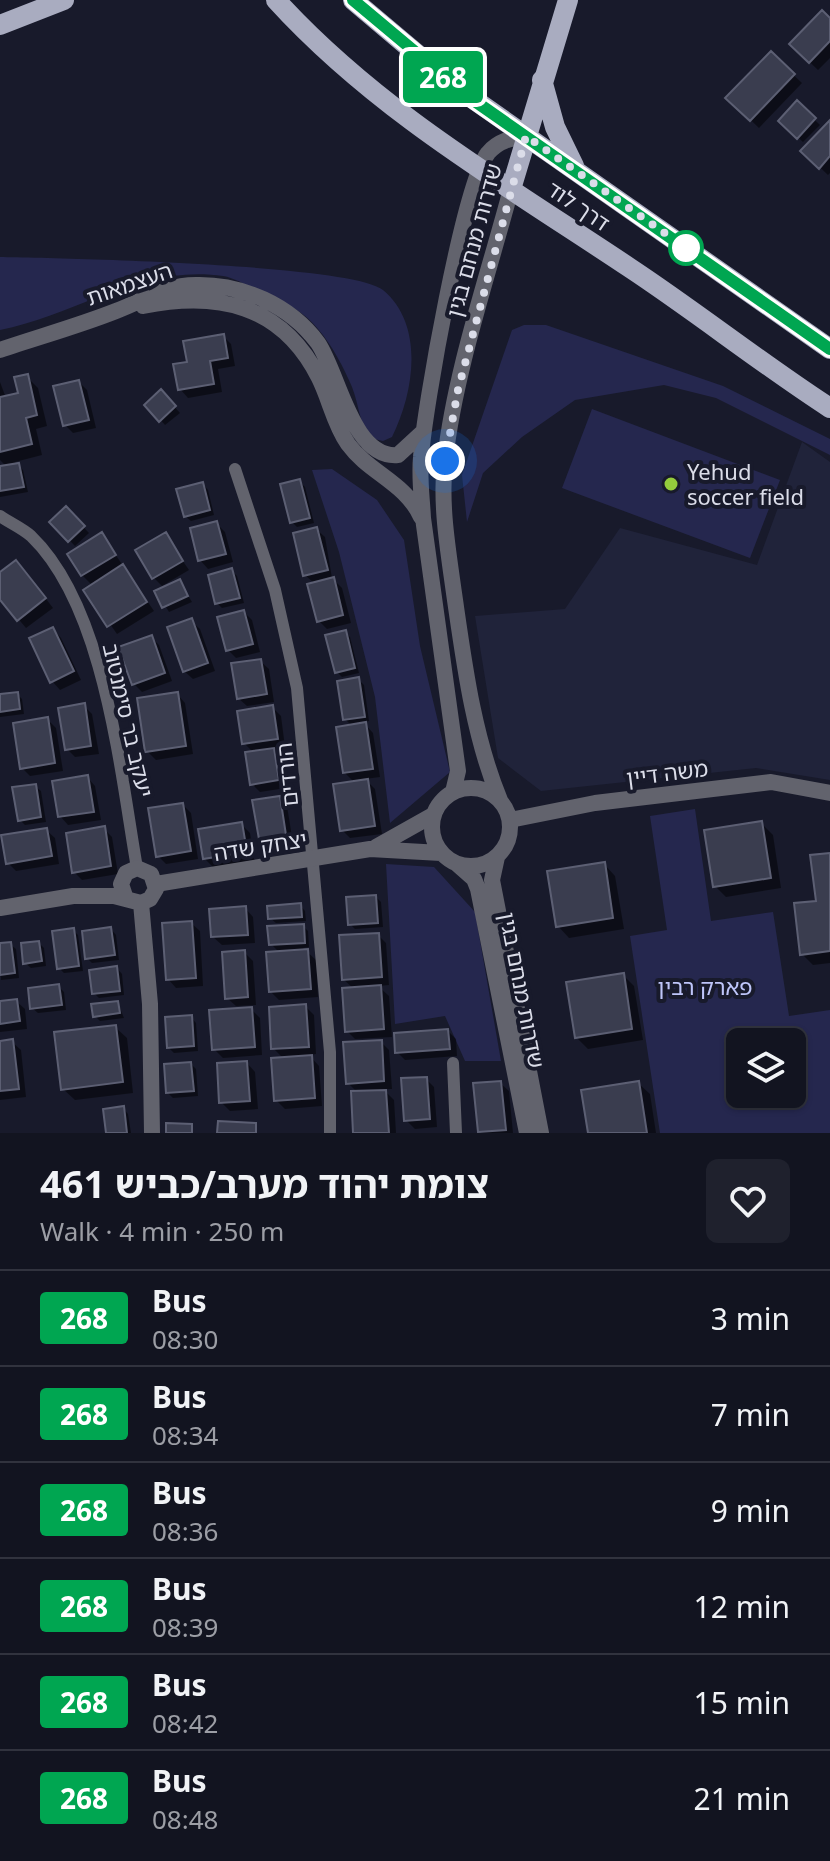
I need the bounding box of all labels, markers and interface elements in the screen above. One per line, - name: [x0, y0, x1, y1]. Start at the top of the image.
- line badge: 268: [397, 51, 489, 103]
- text: 268: [419, 58, 467, 96]
- street label: שדרות מנחם בגין: [438, 160, 508, 320]
- street label: דרך לוד: [542, 173, 616, 237]
- unlabelled marker: [669, 231, 703, 265]
- street label: העצמאות: [82, 254, 176, 312]
- your location: [425, 441, 465, 481]
- place label: Yehud soccer field: [687, 456, 804, 511]
- marker: Yehud soccer field: [662, 475, 680, 493]
- street label: יעקב בר סימנטוב: [97, 640, 161, 800]
- street label: הורדים: [268, 741, 304, 809]
- street label: משה דיין: [624, 752, 710, 792]
- street label: יצחק שדה: [211, 823, 309, 867]
- street label: שדרות מנחם בגין: [493, 910, 553, 1070]
- park label: פארק רבין: [657, 971, 753, 1001]
- map controls: [726, 1028, 806, 1108]
- button: layers: [726, 1028, 806, 1108]
- text: צומת יהוד מערב/כביש 461: [40, 1157, 489, 1209]
- button: heart: [706, 1159, 790, 1243]
- text: Walk · 4 min · 250 m: [40, 1213, 284, 1249]
- text: Bus: [152, 1280, 207, 1321]
- text: 3 min: [711, 1298, 790, 1339]
- text: 268: [60, 1299, 108, 1337]
- text: 08:30: [152, 1321, 218, 1357]
- text: Bus: [152, 1376, 207, 1417]
- text: 7 min: [711, 1394, 790, 1435]
- text: 268: [60, 1395, 108, 1433]
- text: 08:34: [152, 1417, 218, 1453]
- text: Bus: [152, 1472, 207, 1513]
- text: 9 min: [711, 1490, 790, 1531]
- text: 268: [60, 1491, 108, 1529]
- text: 08:36: [152, 1513, 218, 1549]
- text: Bus: [152, 1568, 207, 1609]
- text: 12 min: [694, 1586, 790, 1627]
- text: 268: [60, 1587, 108, 1625]
- text: 08:39: [152, 1609, 218, 1645]
- text: Bus: [152, 1664, 207, 1705]
- text: 15 min: [694, 1682, 790, 1723]
- text: 268: [60, 1683, 108, 1721]
- text: 08:42: [152, 1705, 218, 1741]
- text: Bus: [152, 1760, 207, 1801]
- text: 21 min: [694, 1778, 790, 1819]
- text: 268: [60, 1779, 108, 1817]
- text: 08:48: [152, 1801, 218, 1837]

